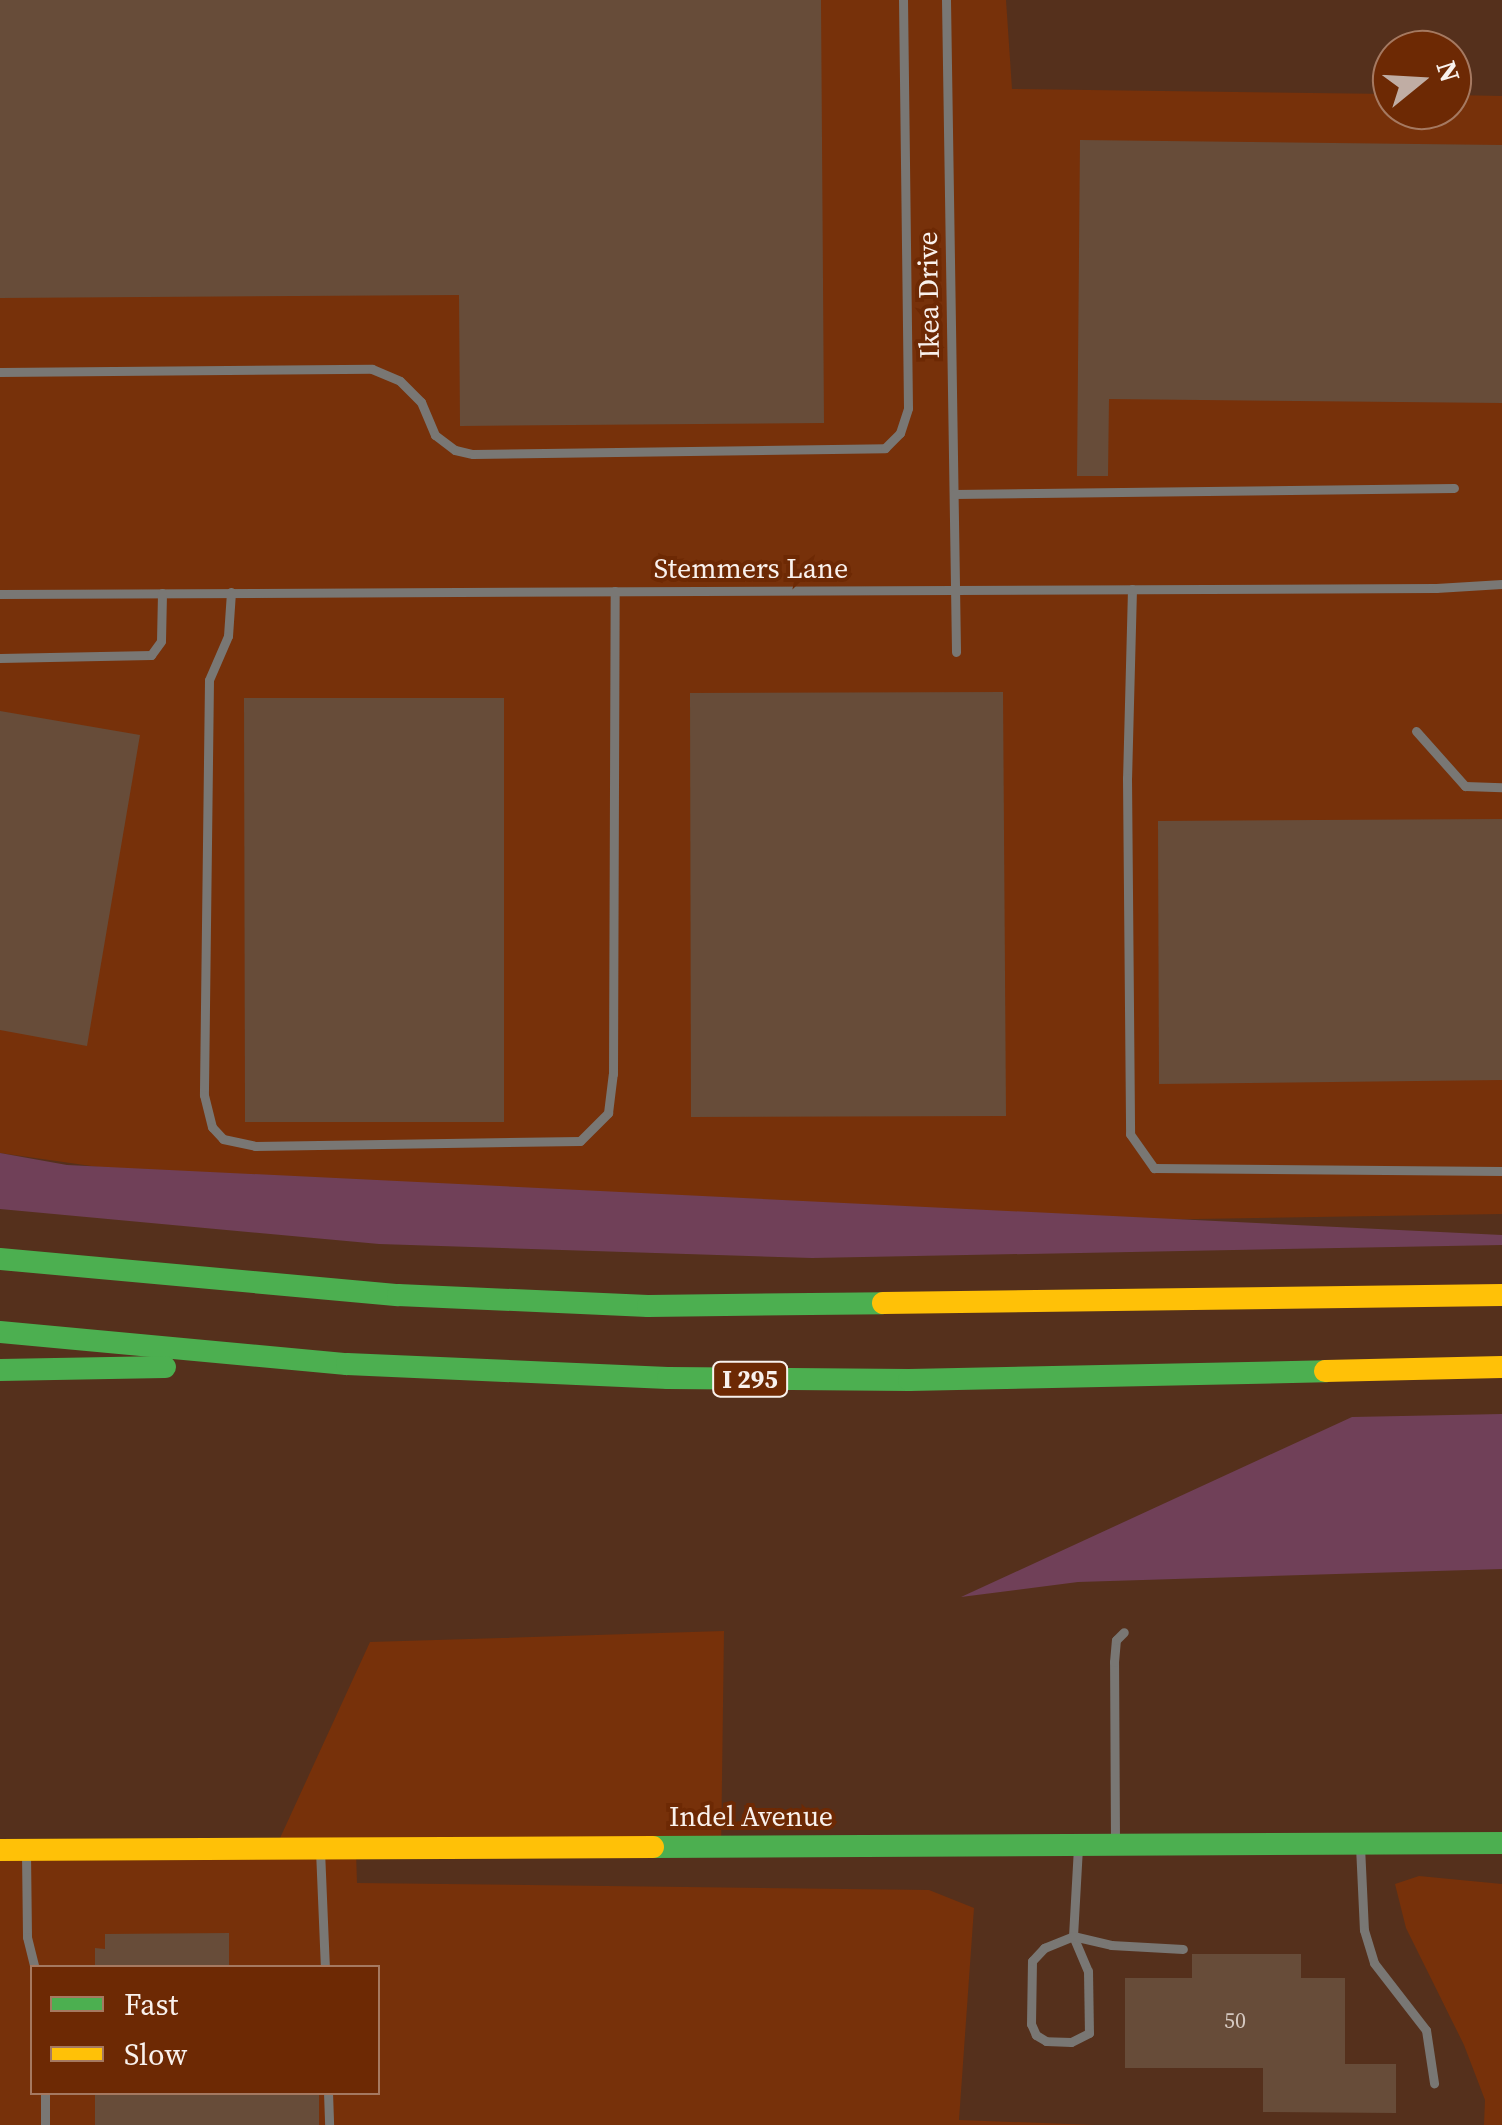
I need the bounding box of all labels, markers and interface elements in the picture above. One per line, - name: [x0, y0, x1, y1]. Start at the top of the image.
- north arrow: [1372, 30, 1472, 130]
- text: N: [1427, 56, 1470, 87]
- street label: Ikea Drive: [910, 231, 946, 359]
- street label: Stemmers Lane: [654, 551, 848, 585]
- road number: I 295: [710, 1359, 790, 1399]
- street label: Indel Avenue: [669, 1799, 833, 1833]
- legend: [30, 1965, 380, 2095]
- text: Fast: [124, 1984, 178, 2025]
- house number: 50: [1224, 2008, 1246, 2034]
- text: Slow: [124, 2034, 187, 2075]

